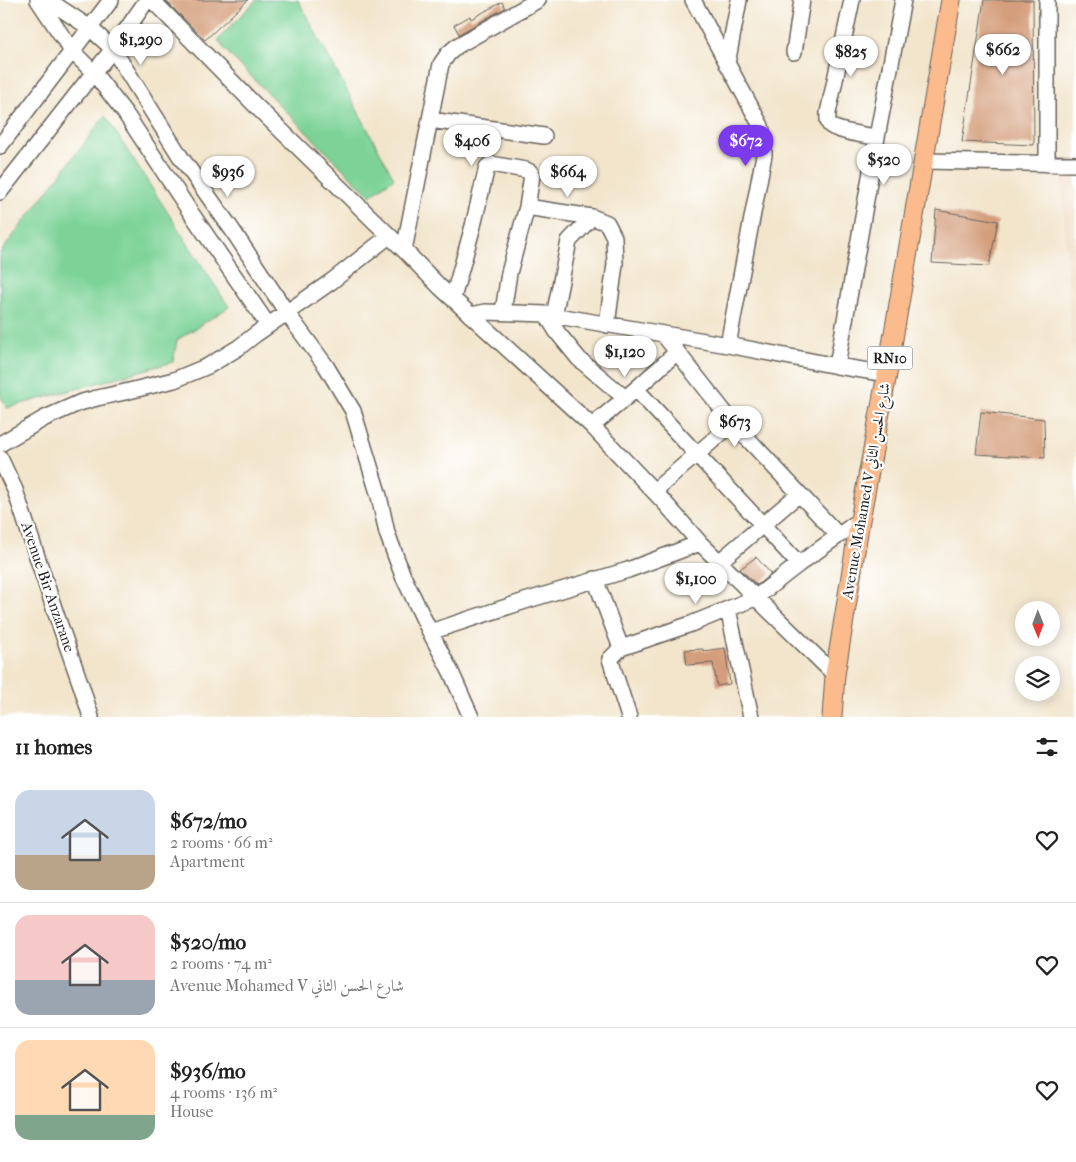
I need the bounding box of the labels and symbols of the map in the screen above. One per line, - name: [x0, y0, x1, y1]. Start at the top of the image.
- pin: $1,290: [100, 23, 182, 66]
- pin: $662: [973, 34, 1033, 76]
- pin: $825: [821, 36, 881, 78]
- pin: $406: [442, 124, 502, 167]
- pin: $672: [716, 124, 776, 167]
- pin: $520: [854, 144, 914, 186]
- pin: $936: [198, 156, 258, 198]
- pin: $664: [538, 156, 598, 198]
- pin: $1,120: [584, 336, 666, 378]
- road number: RN10: [868, 346, 912, 369]
- street label: Avenue Mohamed V شارع الحسن الثاني: [838, 382, 898, 602]
- pin: $673: [705, 406, 765, 448]
- street label: Avenue Bir Anzarane: [17, 518, 79, 655]
- pin: $1,100: [655, 562, 737, 605]
- north arrow: [1015, 601, 1060, 646]

